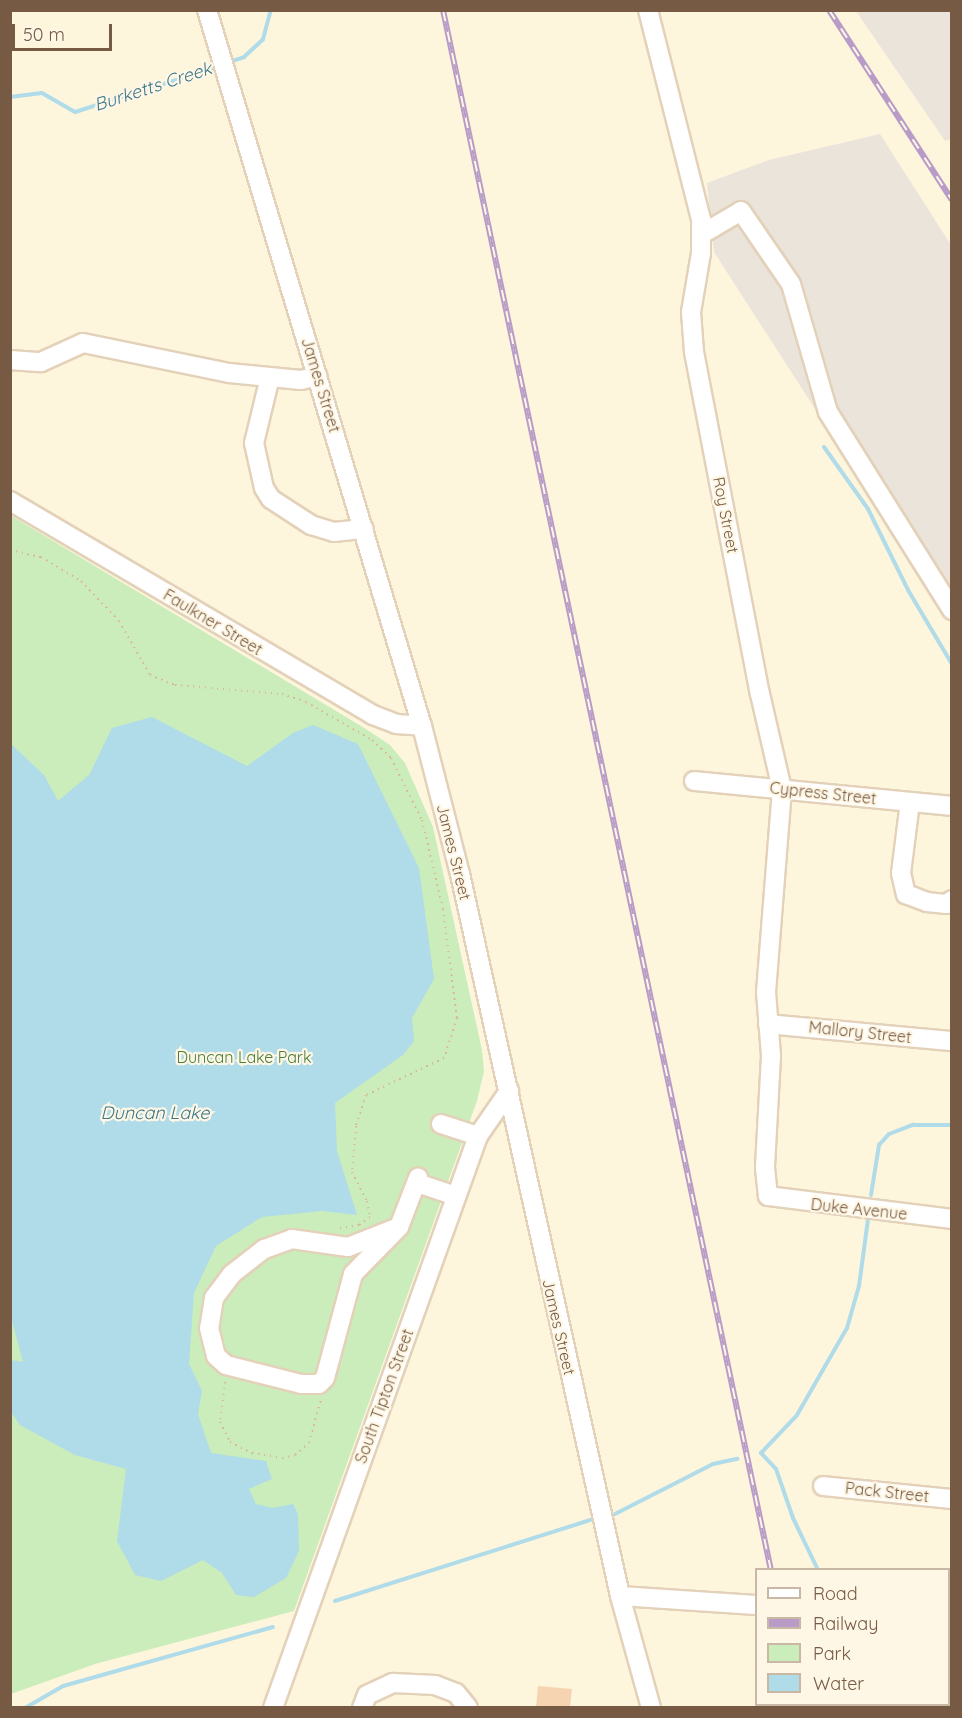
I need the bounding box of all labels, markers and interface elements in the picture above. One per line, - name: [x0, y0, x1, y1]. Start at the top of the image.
- scale bar: [15, 12, 116, 50]
- text: 50 m: [23, 23, 65, 46]
- water label: Burketts Creek: [91, 58, 215, 116]
- street label: James Street: [297, 335, 345, 435]
- street label: Roy Street: [709, 475, 743, 555]
- street label: Faulkner Street: [160, 585, 266, 659]
- street label: Cypress Street: [769, 778, 877, 808]
- street label: James Street: [433, 802, 475, 902]
- street label: Mallory Street: [808, 1017, 912, 1047]
- park label: Duncan Lake Park: [176, 1047, 312, 1067]
- water label: Duncan Lake: [100, 1102, 210, 1124]
- street label: Duke Avenue: [810, 1194, 908, 1224]
- street label: James Street: [539, 1277, 579, 1377]
- street label: South Tipton Street: [351, 1326, 417, 1466]
- street label: Pack Street: [844, 1478, 930, 1506]
- legend: [755, 1568, 950, 1706]
- text: Road: [813, 1582, 858, 1605]
- text: Railway: [813, 1612, 879, 1635]
- text: Park: [813, 1642, 851, 1665]
- text: Water: [813, 1672, 864, 1695]

